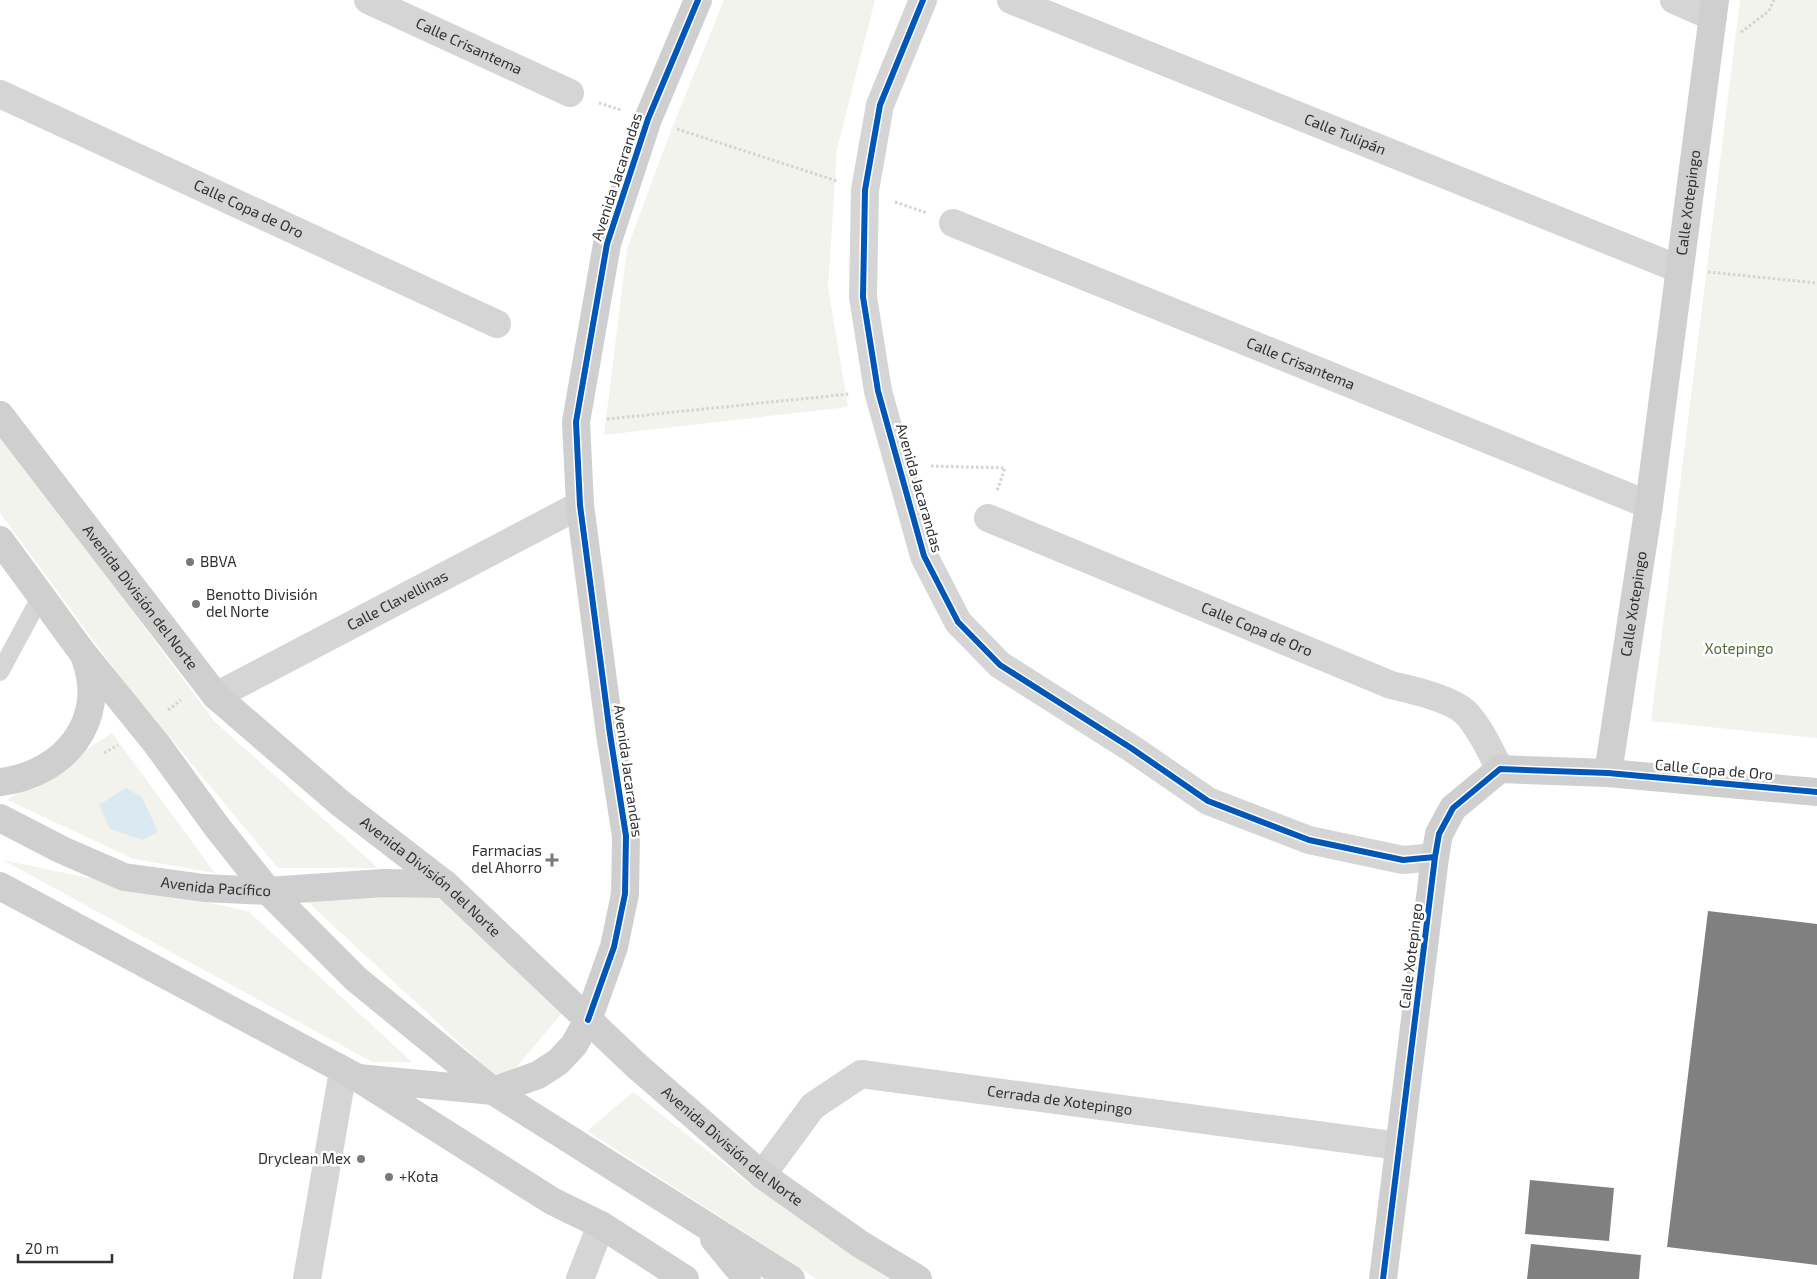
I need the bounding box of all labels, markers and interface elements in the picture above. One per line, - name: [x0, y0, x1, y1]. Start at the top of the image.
- street label: Calle Crisantema: [413, 13, 525, 78]
- street label: Calle Tulipán: [1302, 109, 1389, 158]
- street label: Avenida Jacarandas: [587, 110, 645, 243]
- street label: Calle Xotepingo: [1672, 149, 1703, 256]
- street label: Calle Copa de Oro: [191, 175, 307, 241]
- street label: Calle Crisantema: [1244, 333, 1358, 393]
- street label: Avenida Jacarandas: [893, 421, 947, 554]
- street label: Avenida División del Norte: [80, 521, 202, 673]
- street label: Calle Xotepingo: [1616, 550, 1650, 658]
- place label: BBVA: [200, 552, 237, 570]
- marker: BBVA: [184, 556, 196, 568]
- street label: Calle Clavellinas: [343, 566, 451, 634]
- place label: Benotto División del Norte: [206, 585, 318, 620]
- street label: Calle Copa de Oro: [1199, 597, 1316, 660]
- marker: Benotto División del Norte: [190, 598, 202, 610]
- park label: Xotepingo: [1704, 639, 1774, 657]
- street label: Avenida Jacarandas: [611, 703, 647, 838]
- street label: Calle Copa de Oro: [1654, 755, 1774, 783]
- street label: Avenida División del Norte: [357, 812, 505, 940]
- place label: Farmacias del Ahorro: [471, 841, 542, 876]
- marker: Farmacias del Ahorro: [546, 854, 558, 866]
- street label: Avenida Pacífico: [160, 872, 272, 899]
- street label: Calle Xotepingo: [1395, 902, 1425, 1010]
- street label: Cerrada de Xotepingo: [986, 1081, 1134, 1118]
- street label: Avenida División del Norte: [659, 1082, 807, 1209]
- place label: Dryclean Mex: [258, 1149, 351, 1167]
- marker: Dryclean Mex: [355, 1153, 367, 1165]
- place label: +Kota: [399, 1167, 438, 1185]
- marker: +Kota: [383, 1171, 395, 1183]
- scale bar: [18, 1232, 111, 1264]
- text: 20 m: [25, 1239, 59, 1257]

